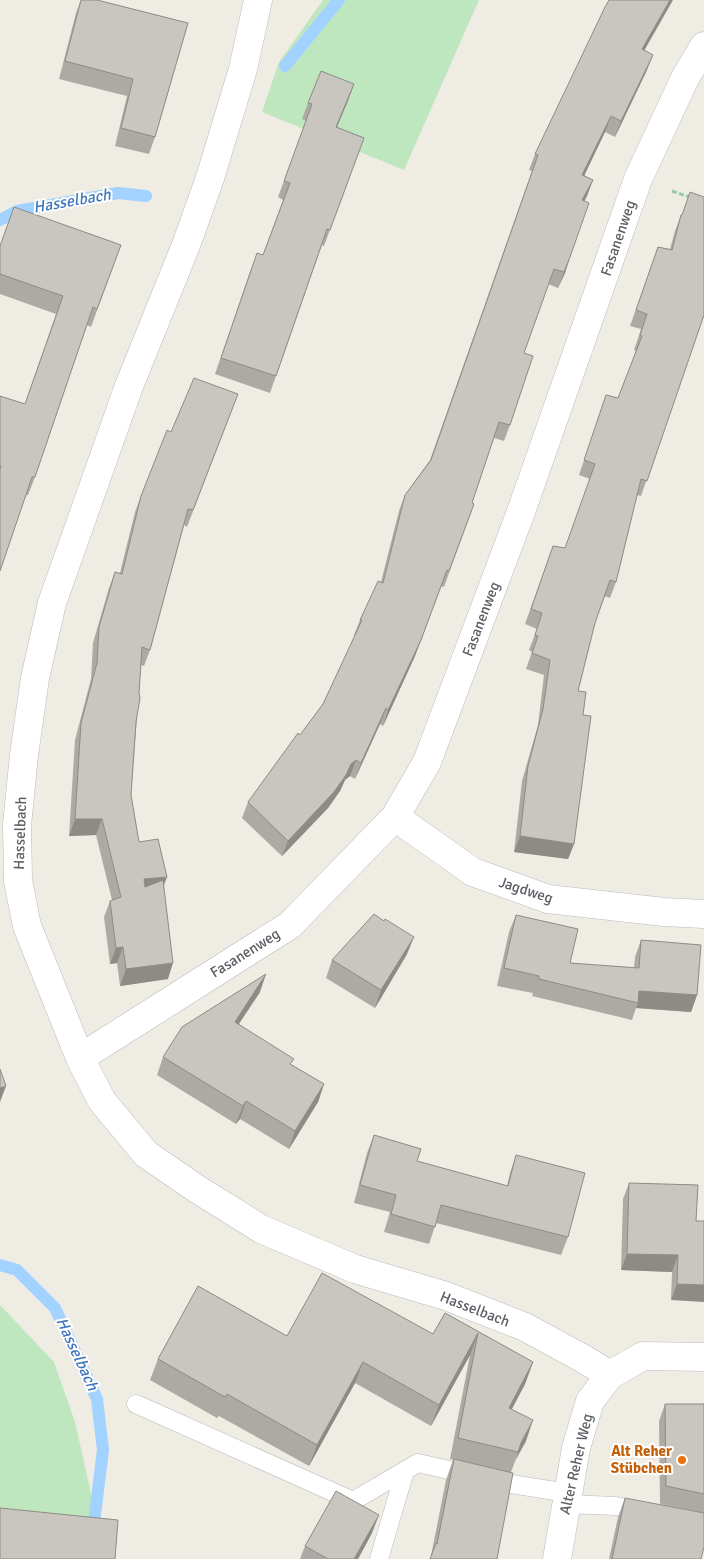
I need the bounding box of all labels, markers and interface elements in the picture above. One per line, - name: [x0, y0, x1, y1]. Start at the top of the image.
- water label: Hasselbach: [32, 184, 114, 218]
- street label: Fasanenweg: [597, 198, 639, 278]
- street label: Fasanenweg: [458, 579, 504, 659]
- street label: Hasselbach: [10, 796, 30, 870]
- street label: Jagdweg: [497, 873, 555, 907]
- street label: Fasanenweg: [207, 924, 283, 982]
- street label: Hasselbach: [437, 1287, 513, 1331]
- water label: Hasselbach: [51, 1314, 103, 1395]
- street label: Alter Reher Weg: [556, 1412, 596, 1516]
- place label: Alt Reher Stübchen: [611, 1442, 672, 1477]
- marker: Alt Reher Stübchen: [676, 1454, 688, 1466]

